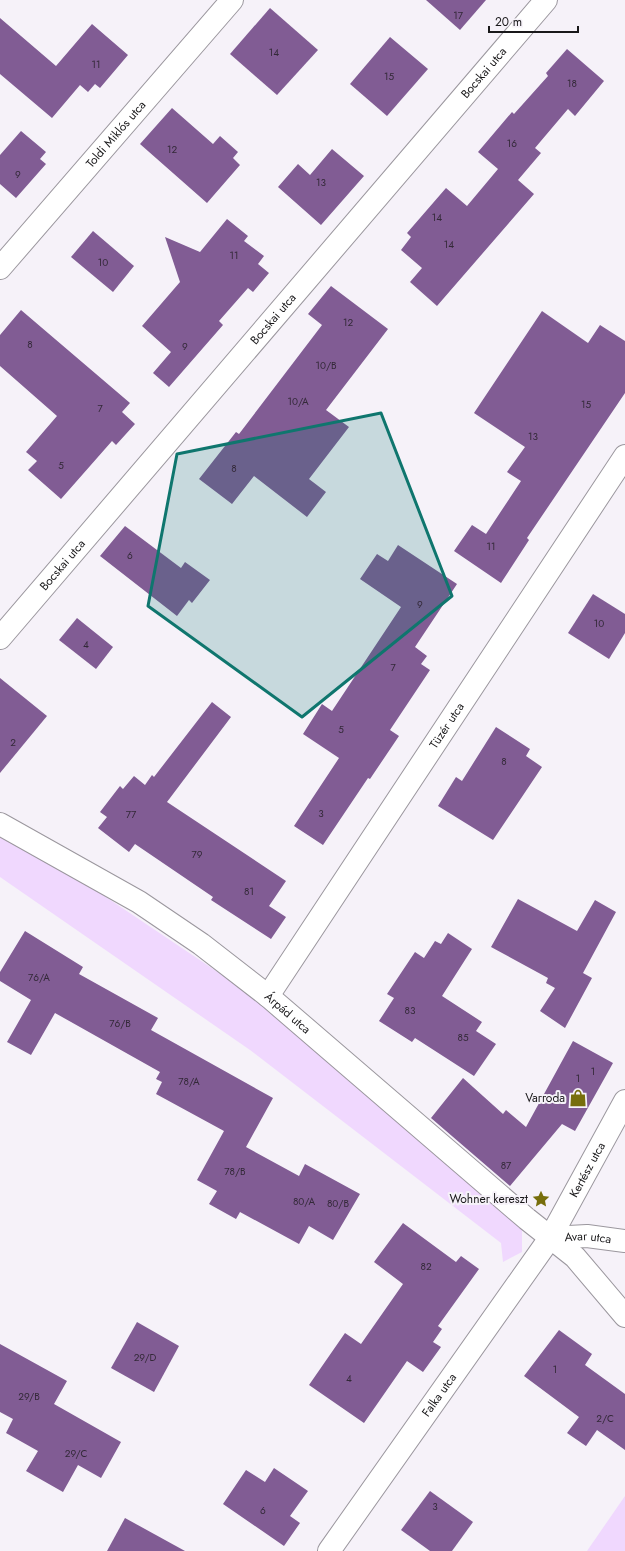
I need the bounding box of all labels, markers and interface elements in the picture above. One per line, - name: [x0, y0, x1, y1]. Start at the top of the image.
- house number: 17: [453, 8, 464, 23]
- scale bar: [489, 8, 578, 34]
- text: 20 m: [495, 13, 522, 31]
- street label: Bocskai utca: [457, 43, 511, 102]
- house number: 14: [269, 45, 279, 60]
- house number: 11: [92, 57, 101, 72]
- house number: 15: [384, 69, 394, 84]
- house number: 18: [567, 76, 577, 91]
- street label: Toldi Miklós utca: [82, 96, 150, 172]
- house number: 16: [507, 136, 517, 151]
- house number: 12: [167, 142, 177, 157]
- house number: 9: [15, 167, 21, 182]
- house number: 13: [316, 175, 327, 190]
- house number: 14: [432, 210, 442, 225]
- house number: 14: [444, 237, 454, 252]
- house number: 11: [230, 248, 239, 263]
- house number: 10: [98, 255, 108, 270]
- street label: Bocskai utca: [246, 289, 300, 348]
- house number: 12: [343, 315, 353, 330]
- house number: 8: [27, 337, 33, 352]
- house number: 9: [182, 339, 188, 354]
- house number: 10/B: [315, 358, 337, 373]
- house number: 10/A: [287, 394, 309, 409]
- house number: 15: [581, 397, 591, 412]
- house number: 7: [97, 401, 103, 416]
- house number: 13: [528, 429, 539, 444]
- house number: 5: [58, 458, 64, 473]
- house number: 8: [231, 461, 237, 476]
- street label: Bocskai utca: [35, 535, 90, 595]
- house number: 11: [487, 539, 496, 554]
- house number: 6: [127, 548, 133, 563]
- house number: 9: [417, 597, 423, 612]
- house number: 10: [594, 616, 604, 631]
- house number: 4: [83, 637, 89, 652]
- house number: 7: [390, 660, 396, 675]
- street label: Tüzér utca: [425, 699, 469, 752]
- house number: 5: [338, 722, 344, 737]
- house number: 2: [10, 735, 16, 750]
- house number: 8: [501, 754, 507, 769]
- house number: 3: [318, 806, 324, 821]
- house number: 77: [126, 807, 137, 822]
- house number: 79: [191, 847, 203, 862]
- house number: 81: [244, 884, 254, 899]
- house number: 76/A: [28, 970, 50, 985]
- street label: Árpád utca: [261, 988, 315, 1038]
- house number: 83: [405, 1003, 416, 1018]
- house number: 76/B: [109, 1016, 131, 1031]
- house number: 85: [457, 1030, 469, 1045]
- house number: 1: [591, 1064, 595, 1079]
- house number: 1: [576, 1071, 580, 1086]
- house number: 78/A: [178, 1074, 200, 1089]
- shop icon: Varroda: [568, 1088, 588, 1108]
- place label: Varroda: [525, 1089, 565, 1107]
- street label: Kertész utca: [565, 1139, 610, 1201]
- house number: 87: [501, 1158, 512, 1173]
- house number: 78/B: [224, 1164, 246, 1179]
- place icon: Wohner kereszt: [531, 1189, 551, 1209]
- place label: Wohner kereszt: [449, 1190, 528, 1208]
- house number: 80/A: [293, 1194, 316, 1209]
- house number: 80/B: [327, 1196, 350, 1211]
- street label: Avar utca: [564, 1227, 613, 1248]
- house number: 82: [420, 1259, 432, 1274]
- house number: 29/D: [134, 1350, 157, 1365]
- house number: 1: [553, 1362, 557, 1377]
- street label: Falka utca: [418, 1369, 461, 1420]
- house number: 4: [346, 1371, 352, 1386]
- house number: 29/B: [18, 1389, 40, 1404]
- house number: 2/C: [596, 1411, 614, 1426]
- house number: 29/C: [65, 1446, 87, 1461]
- house number: 3: [432, 1499, 438, 1514]
- house number: 6: [260, 1503, 266, 1518]

